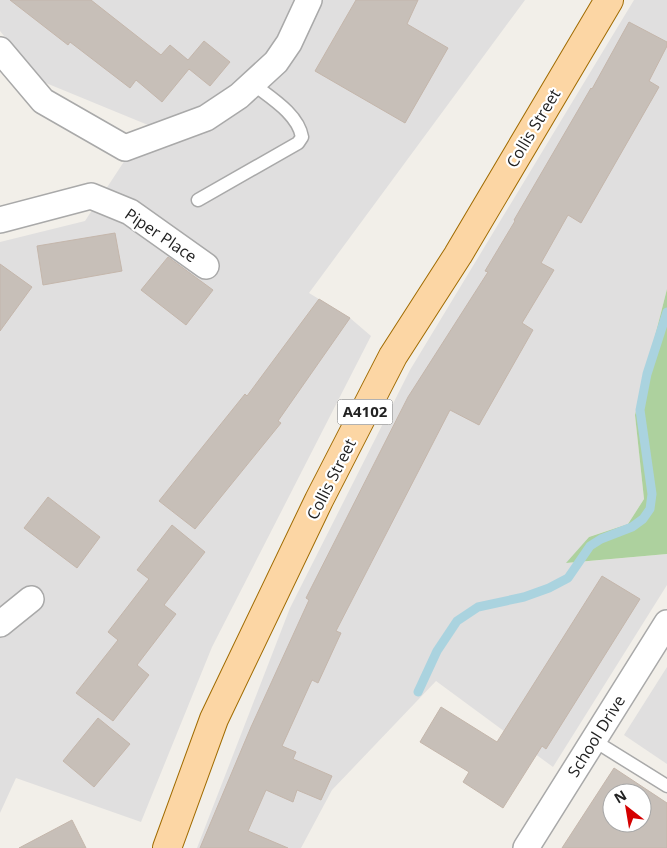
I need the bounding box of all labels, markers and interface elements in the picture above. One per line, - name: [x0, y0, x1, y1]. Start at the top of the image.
- street label: Collis Street: [501, 84, 565, 172]
- street label: Piper Place: [121, 203, 201, 267]
- road number: A4102: [338, 400, 392, 424]
- street label: Collis Street: [301, 434, 361, 523]
- street label: School Drive: [562, 691, 630, 781]
- north arrow: [602, 783, 652, 833]
- text: N: [610, 785, 630, 808]

